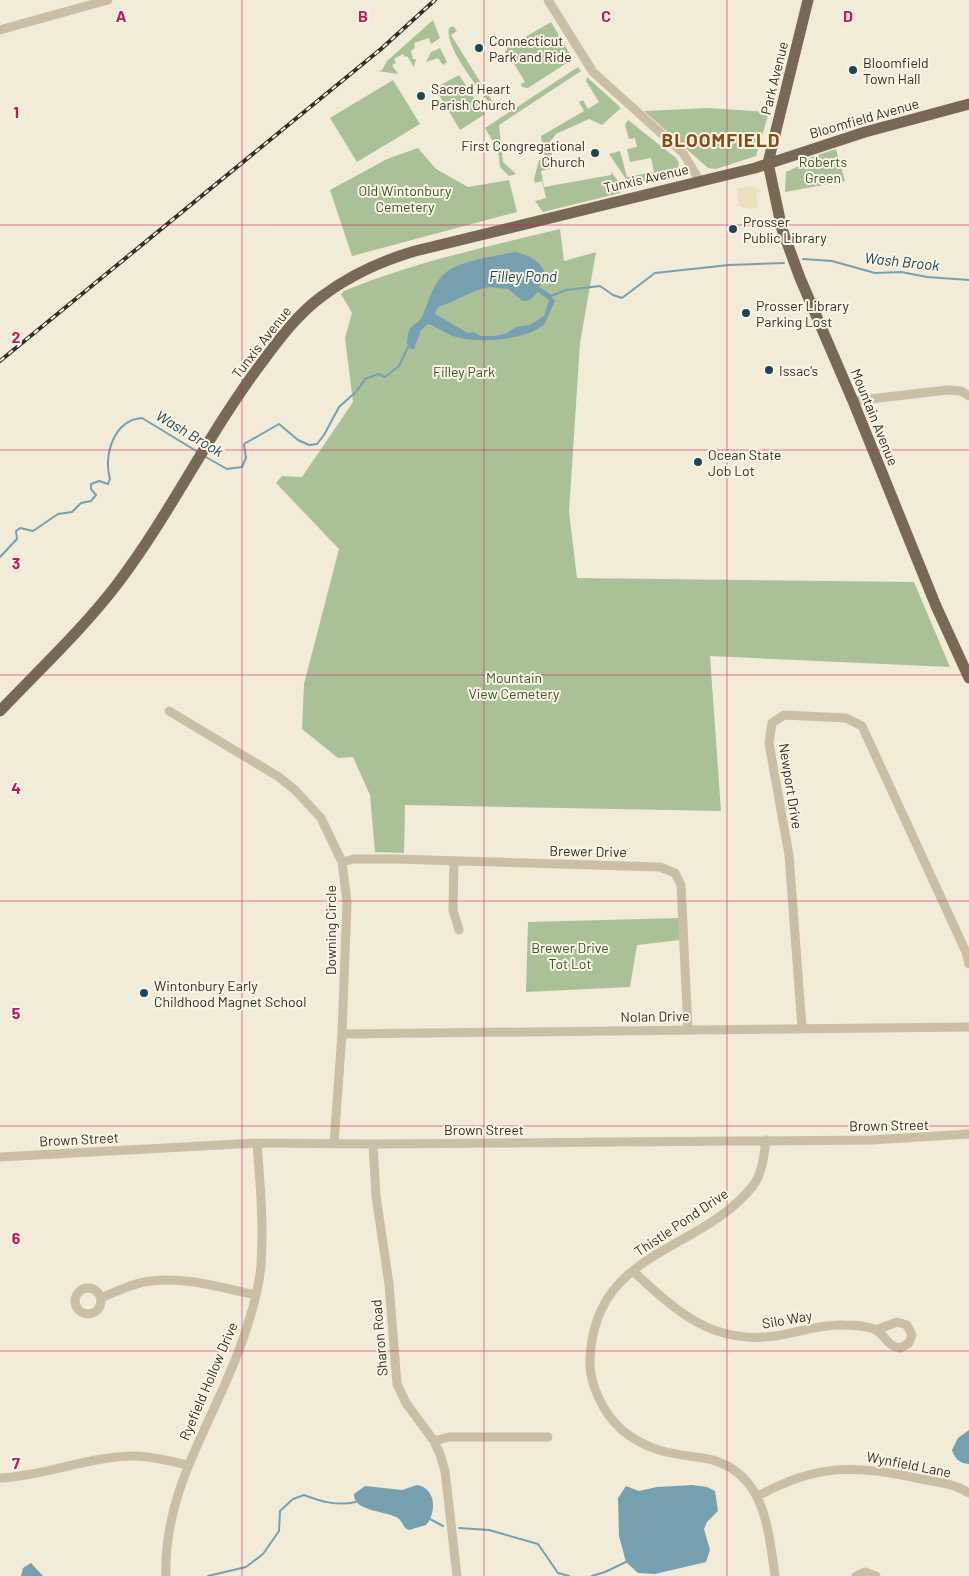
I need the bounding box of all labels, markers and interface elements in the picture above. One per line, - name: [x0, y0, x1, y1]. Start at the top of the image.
- text: A: [116, 6, 127, 25]
- text: B: [358, 6, 368, 25]
- text: C: [601, 6, 611, 25]
- text: D: [843, 6, 853, 25]
- place label: Connecticut Park and Ride: [489, 32, 572, 65]
- street label: Park Avenue: [757, 40, 791, 116]
- marker: Connecticut Park and Ride: [473, 42, 485, 54]
- place label: Bloomfield Town Hall: [863, 54, 929, 87]
- marker: Bloomfield Town Hall: [847, 64, 859, 76]
- place label: Sacred Heart Parish Church: [431, 80, 516, 113]
- marker: Sacred Heart Parish Church: [415, 90, 427, 102]
- street label: Bloomfield Avenue: [807, 94, 921, 142]
- text: 1: [13, 102, 19, 121]
- district label: BLOOMFIELD: [661, 128, 781, 151]
- place label: First Congregational Church: [461, 137, 585, 170]
- marker: First Congregational Church: [589, 147, 601, 159]
- park label: Roberts Green: [799, 153, 847, 186]
- street label: Tunxis Avenue: [602, 160, 690, 196]
- park label: Old Wintonbury Cemetery: [359, 182, 452, 215]
- place label: Prosser Public Library: [743, 213, 827, 246]
- marker: Prosser Public Library: [727, 223, 739, 235]
- water label: Wash Brook: [864, 248, 941, 274]
- water label: Filley Pond: [489, 267, 557, 285]
- place label: Prosser Library Parking Lost: [756, 297, 849, 330]
- street label: Tunxis Avenue: [228, 303, 294, 381]
- marker: Prosser Library Parking Lost: [740, 307, 752, 319]
- text: 2: [12, 327, 21, 346]
- place label: Issac's: [779, 362, 819, 379]
- park label: Filley Park: [433, 363, 495, 380]
- marker: Issac's: [763, 364, 775, 376]
- street label: Mountain Avenue: [848, 366, 902, 468]
- water label: Wash Brook: [153, 406, 228, 460]
- place label: Ocean State Job Lot: [708, 446, 782, 479]
- marker: Ocean State Job Lot: [692, 456, 704, 468]
- text: 3: [12, 553, 20, 572]
- park label: Mountain View Cemetery: [468, 669, 560, 702]
- street label: Newport Drive: [776, 742, 806, 830]
- text: 4: [11, 778, 21, 797]
- street label: Brewer Drive: [549, 842, 627, 860]
- street label: Downing Circle: [322, 885, 339, 975]
- park label: Brewer Drive Tot Lot: [531, 939, 609, 972]
- place label: Wintonbury Early Childhood Magnet School: [154, 977, 306, 1010]
- marker: Wintonbury Early Childhood Magnet School: [138, 987, 150, 999]
- text: 5: [12, 1003, 21, 1022]
- street label: Nolan Drive: [620, 1007, 690, 1025]
- street label: Brown Street: [849, 1116, 929, 1134]
- street label: Brown Street: [444, 1121, 524, 1138]
- street label: Brown Street: [39, 1128, 119, 1150]
- street label: Thistle Pond Drive: [631, 1184, 731, 1260]
- text: 6: [12, 1228, 21, 1247]
- street label: Sharon Road: [367, 1299, 391, 1377]
- street label: Silo Way: [761, 1306, 814, 1332]
- street label: Ryefield Hollow Drive: [175, 1319, 241, 1443]
- street label: Wynfield Lane: [865, 1447, 953, 1481]
- text: 7: [12, 1453, 20, 1472]

